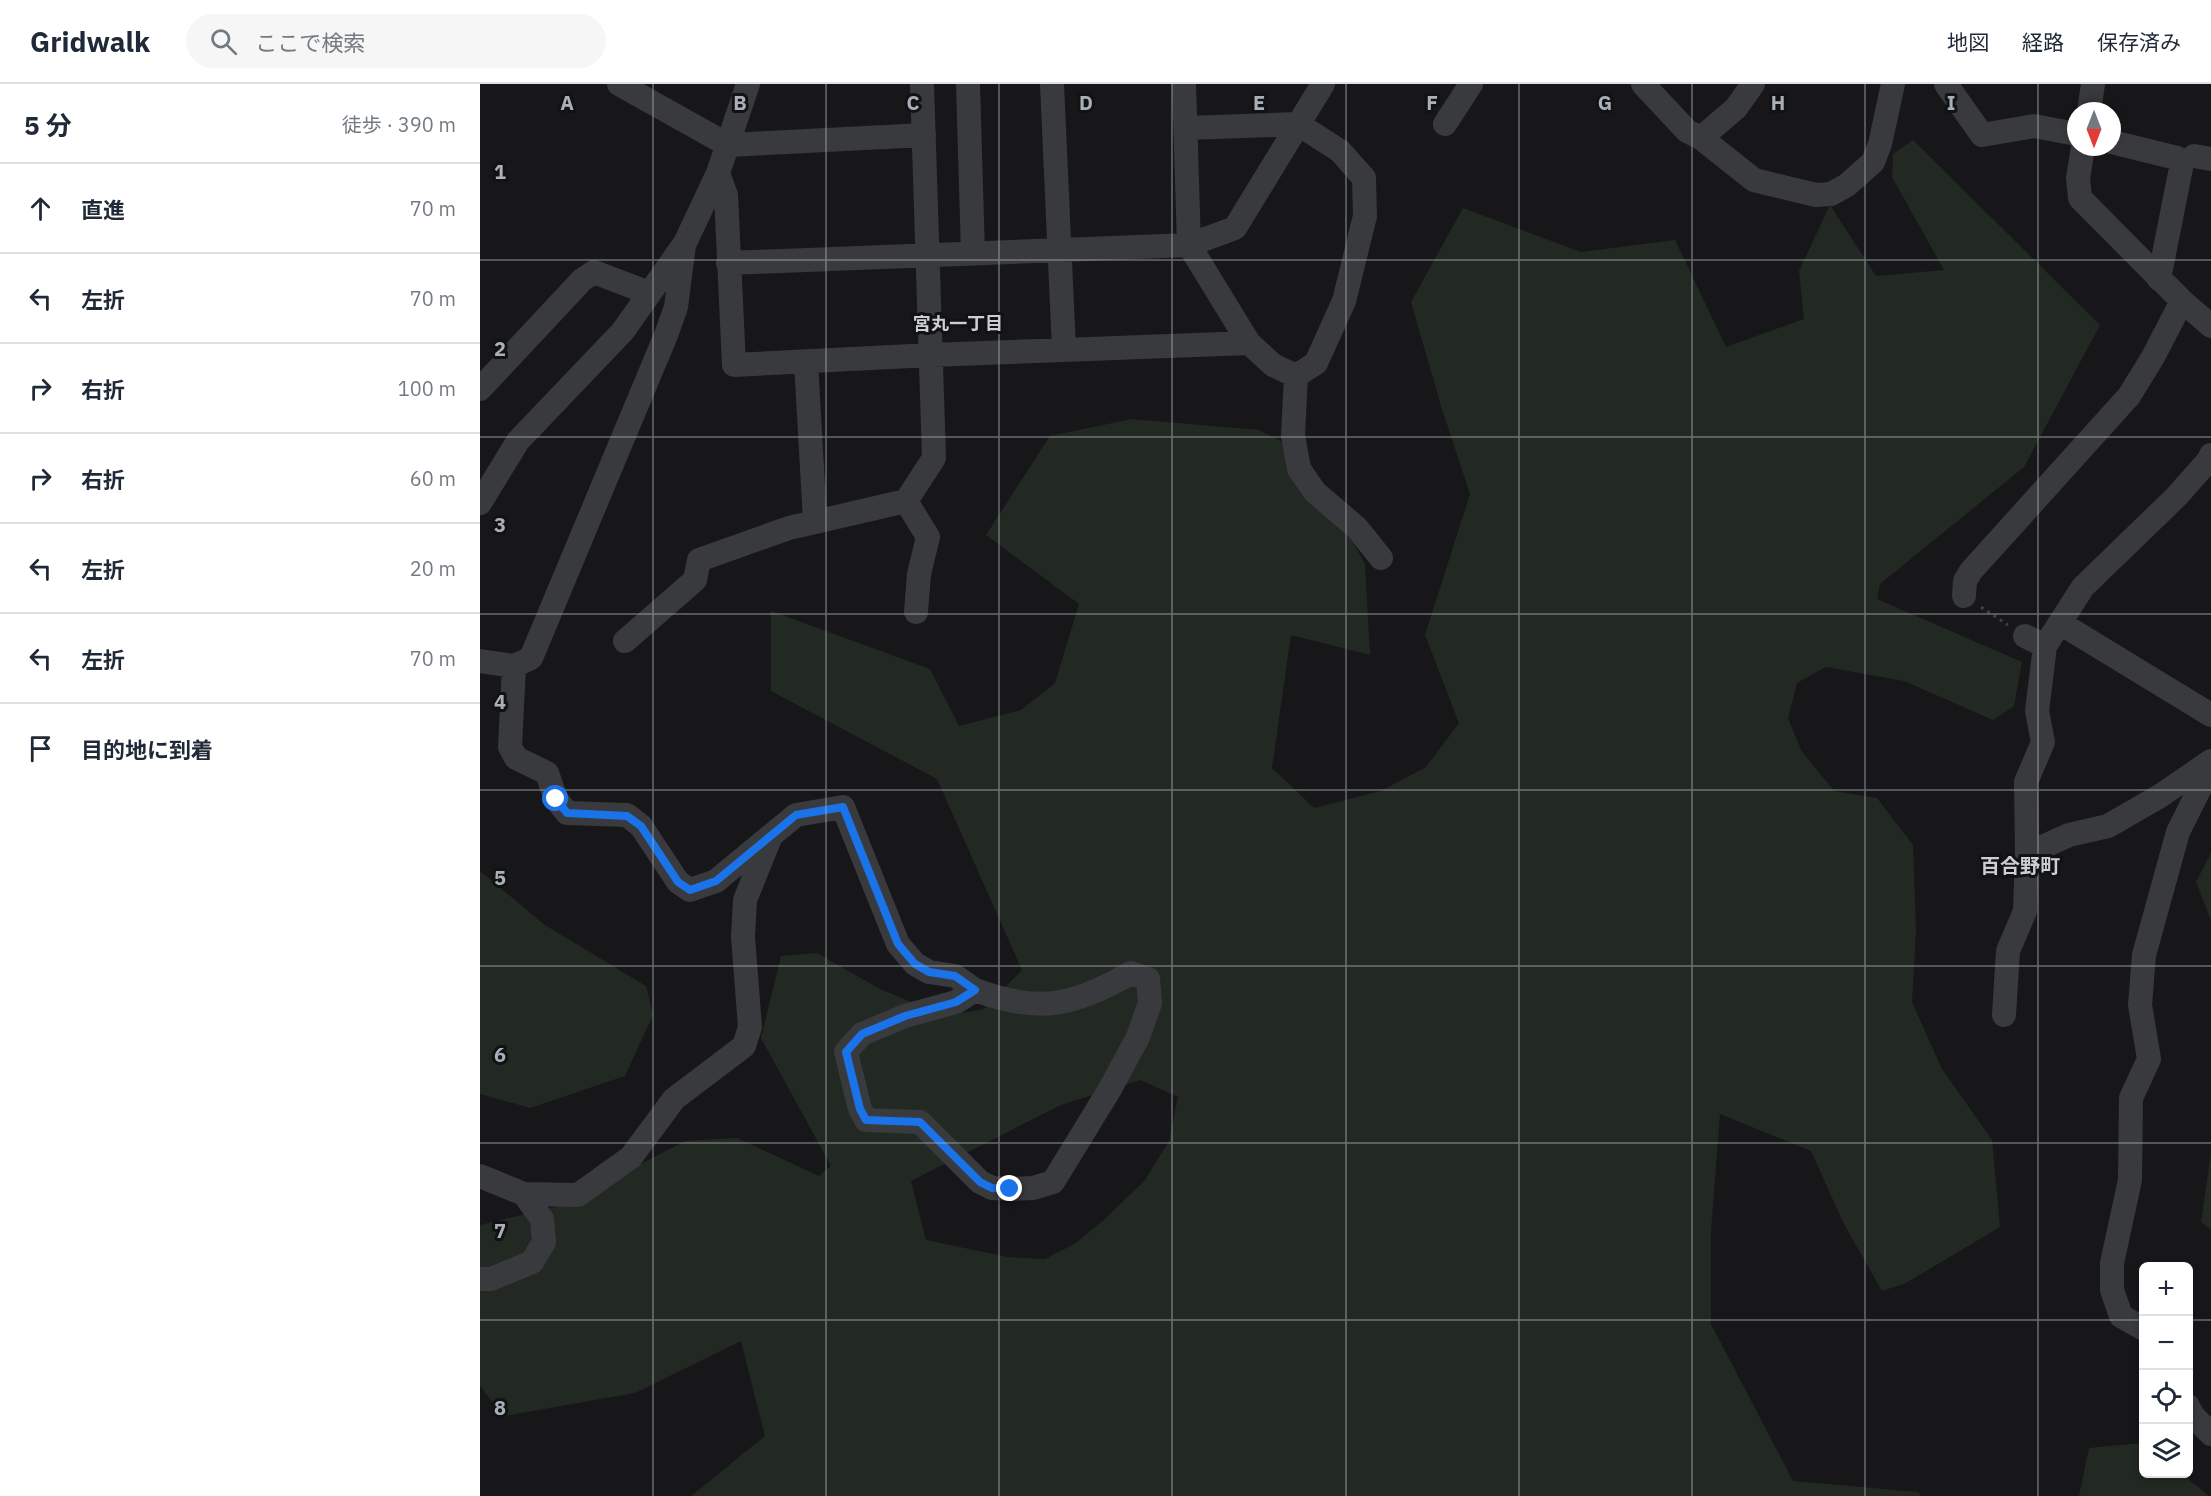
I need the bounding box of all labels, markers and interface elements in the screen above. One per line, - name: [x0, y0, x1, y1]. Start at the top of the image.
- search box: [186, 14, 606, 68]
- text: Gridwalk: [30, 23, 150, 60]
- icon: search: [207, 25, 240, 58]
- text: ここで検索: [255, 28, 365, 57]
- text: 地図: [1947, 28, 1989, 56]
- text: 経路: [2022, 28, 2064, 56]
- text: 保存済み: [2097, 28, 2181, 56]
- text: A: [560, 89, 574, 116]
- text: B: [733, 89, 747, 116]
- text: C: [906, 89, 920, 116]
- text: D: [1079, 89, 1093, 116]
- text: E: [1253, 89, 1265, 116]
- text: F: [1426, 89, 1438, 116]
- text: G: [1598, 89, 1612, 116]
- text: H: [1771, 89, 1785, 116]
- text: I: [1947, 89, 1955, 116]
- north arrow: [2067, 102, 2121, 156]
- text: 5 分: [24, 108, 72, 142]
- text: 徒歩 · 390 m: [342, 111, 456, 138]
- text: 1: [494, 158, 506, 185]
- icon: ahead: [24, 192, 57, 225]
- text: 直進: [81, 195, 125, 224]
- text: 70 m: [410, 195, 456, 222]
- icon: left: [24, 282, 57, 315]
- text: 左折: [81, 285, 125, 314]
- text: 70 m: [410, 285, 456, 312]
- district label: 宮丸一丁目: [913, 312, 1003, 335]
- text: 2: [494, 335, 506, 362]
- icon: right: [24, 372, 57, 405]
- text: 右折: [81, 375, 125, 404]
- text: 100 m: [398, 375, 456, 402]
- icon: right: [24, 462, 57, 495]
- text: 右折: [81, 465, 125, 494]
- text: 60 m: [410, 465, 456, 492]
- text: 3: [494, 511, 506, 538]
- icon: left: [24, 552, 57, 585]
- text: 左折: [81, 555, 125, 584]
- text: 20 m: [410, 555, 456, 582]
- icon: left: [24, 642, 57, 675]
- text: 左折: [81, 645, 125, 674]
- text: 70 m: [410, 645, 456, 672]
- text: 4: [494, 688, 506, 715]
- icon: arrive: [24, 732, 57, 765]
- text: 目的地に到着: [81, 735, 213, 764]
- route start: [542, 785, 568, 811]
- district label: 百合野町: [1980, 852, 2060, 879]
- text: 5: [494, 864, 506, 891]
- text: 6: [494, 1041, 506, 1068]
- route end: [996, 1175, 1022, 1201]
- text: 7: [494, 1217, 506, 1244]
- map controls: [2139, 1262, 2193, 1478]
- button: +: [2139, 1262, 2193, 1316]
- button: −: [2139, 1316, 2193, 1370]
- button: locate: [2139, 1370, 2193, 1424]
- text: 8: [494, 1394, 506, 1421]
- button: layers: [2139, 1424, 2193, 1478]

